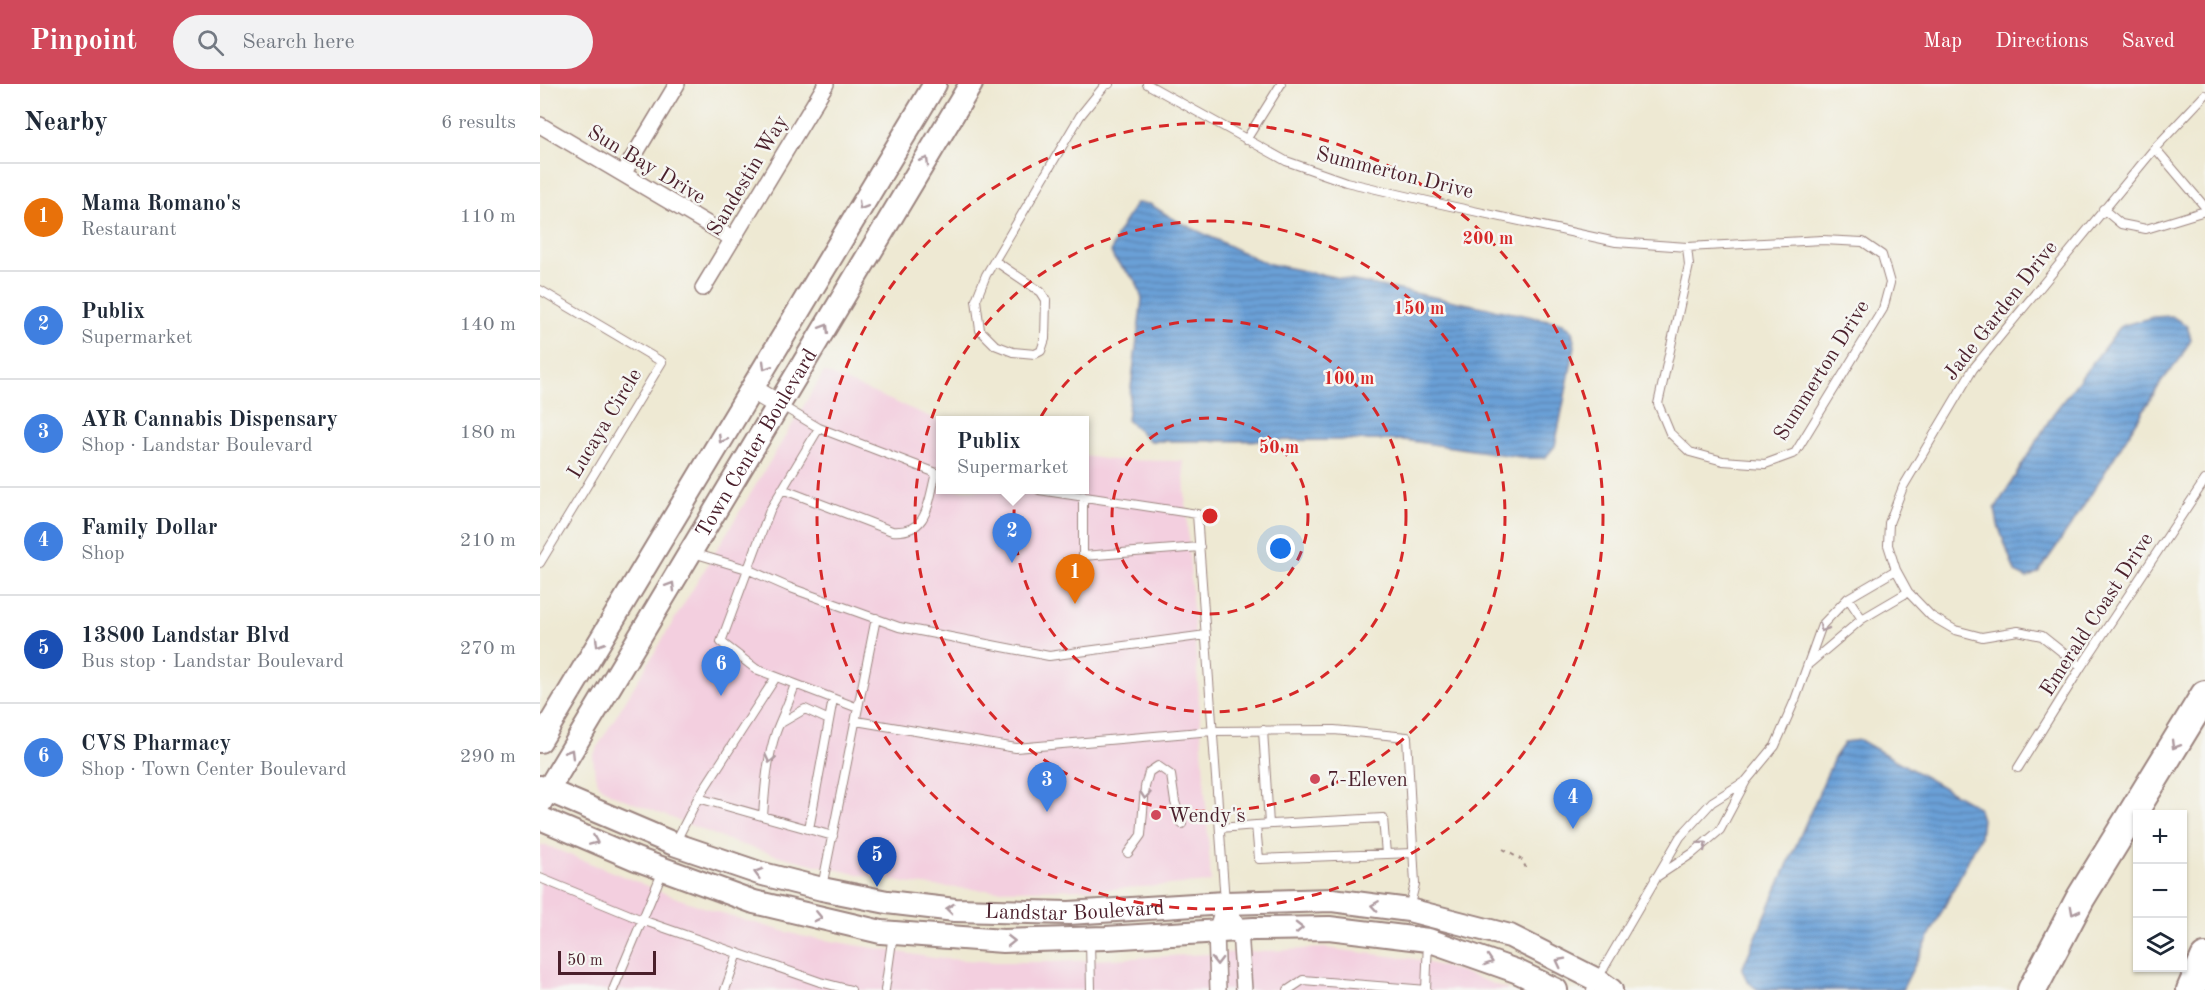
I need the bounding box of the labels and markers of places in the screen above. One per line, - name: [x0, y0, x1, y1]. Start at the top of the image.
- centre of rings: [1200, 506, 1220, 526]
- pin: 2: [992, 514, 1032, 563]
- pin: 1: [1056, 554, 1094, 604]
- pin: 6: [702, 646, 741, 696]
- pin: 3: [1028, 762, 1066, 812]
- place label: 7-Eleven: [1327, 770, 1408, 791]
- marker: 7-Eleven: [1308, 772, 1322, 786]
- pin: 4: [1554, 780, 1592, 829]
- place label: Wendy's: [1168, 806, 1246, 827]
- marker: Wendy's: [1149, 808, 1163, 822]
- pin: 5: [858, 838, 896, 887]

